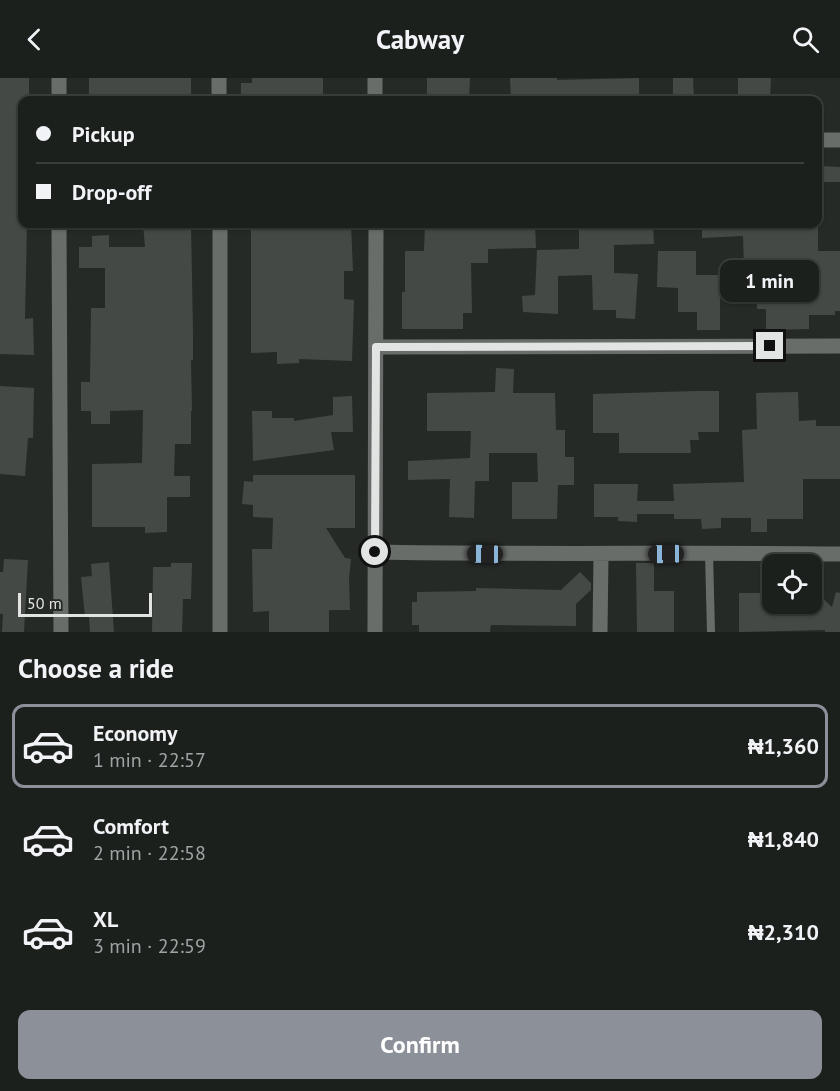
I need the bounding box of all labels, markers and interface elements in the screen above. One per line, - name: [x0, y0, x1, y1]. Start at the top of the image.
- text: Cabway: [376, 22, 464, 56]
- icon: back: [18, 23, 51, 56]
- icon: search: [789, 23, 822, 56]
- text: Pickup: [72, 120, 135, 148]
- text: Drop-off: [72, 178, 151, 206]
- callout: 1 min: [720, 259, 820, 301]
- text: 1 min: [745, 268, 794, 294]
- route end: [756, 332, 783, 359]
- route start: [361, 538, 388, 565]
- car: [467, 545, 503, 563]
- car: [648, 545, 684, 563]
- map controls: [762, 554, 822, 614]
- button: locate: [762, 554, 822, 614]
- scale bar: [18, 590, 152, 618]
- text: 50 m: [27, 593, 62, 613]
- text: Choose a ride: [18, 651, 174, 685]
- icon: car: [21, 719, 75, 773]
- text: Economy: [93, 719, 177, 747]
- text: ₦1,360: [748, 732, 819, 760]
- text: 1 min · 22:57: [93, 747, 206, 773]
- icon: car: [21, 812, 75, 866]
- text: Comfort: [93, 812, 169, 840]
- text: ₦1,840: [748, 825, 819, 853]
- text: 2 min · 22:58: [93, 840, 206, 866]
- icon: car: [21, 905, 75, 959]
- text: XL: [93, 905, 118, 933]
- text: ₦2,310: [748, 918, 819, 946]
- text: 3 min · 22:59: [93, 933, 206, 959]
- button: Confirm: [18, 1010, 822, 1079]

